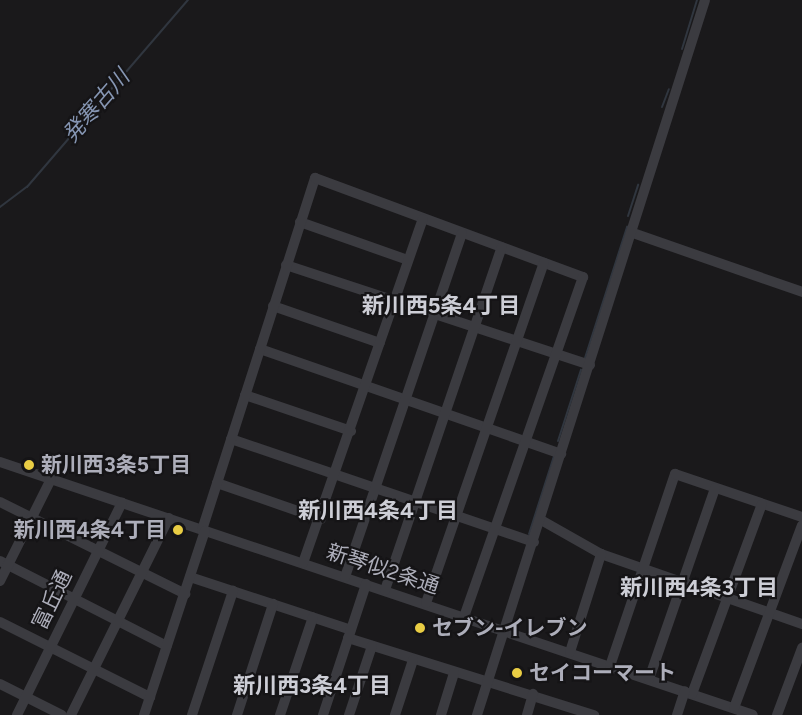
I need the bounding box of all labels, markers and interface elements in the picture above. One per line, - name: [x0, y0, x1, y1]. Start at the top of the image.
- water label: 発寒古川: [57, 64, 135, 148]
- district label: 新川西5条4丁目: [362, 293, 520, 319]
- place label: 新川西3条5丁目: [41, 452, 191, 478]
- marker: 新川西3条5丁目: [22, 458, 36, 472]
- district label: 新川西4条4丁目: [298, 498, 458, 524]
- place label: 新川西4条4丁目: [13, 517, 166, 543]
- marker: 新川西4条4丁目: [171, 523, 185, 537]
- street label: 新琴似2条通: [324, 539, 442, 599]
- street label: 富丘通: [27, 566, 77, 634]
- district label: 新川西4条3丁目: [620, 575, 778, 601]
- place label: セブン-イレブン: [432, 615, 588, 641]
- marker: セブン-イレブン: [413, 621, 427, 635]
- place label: セイコーマート: [529, 660, 676, 686]
- marker: セイコーマート: [510, 666, 524, 680]
- district label: 新川西3条4丁目: [233, 673, 391, 699]

